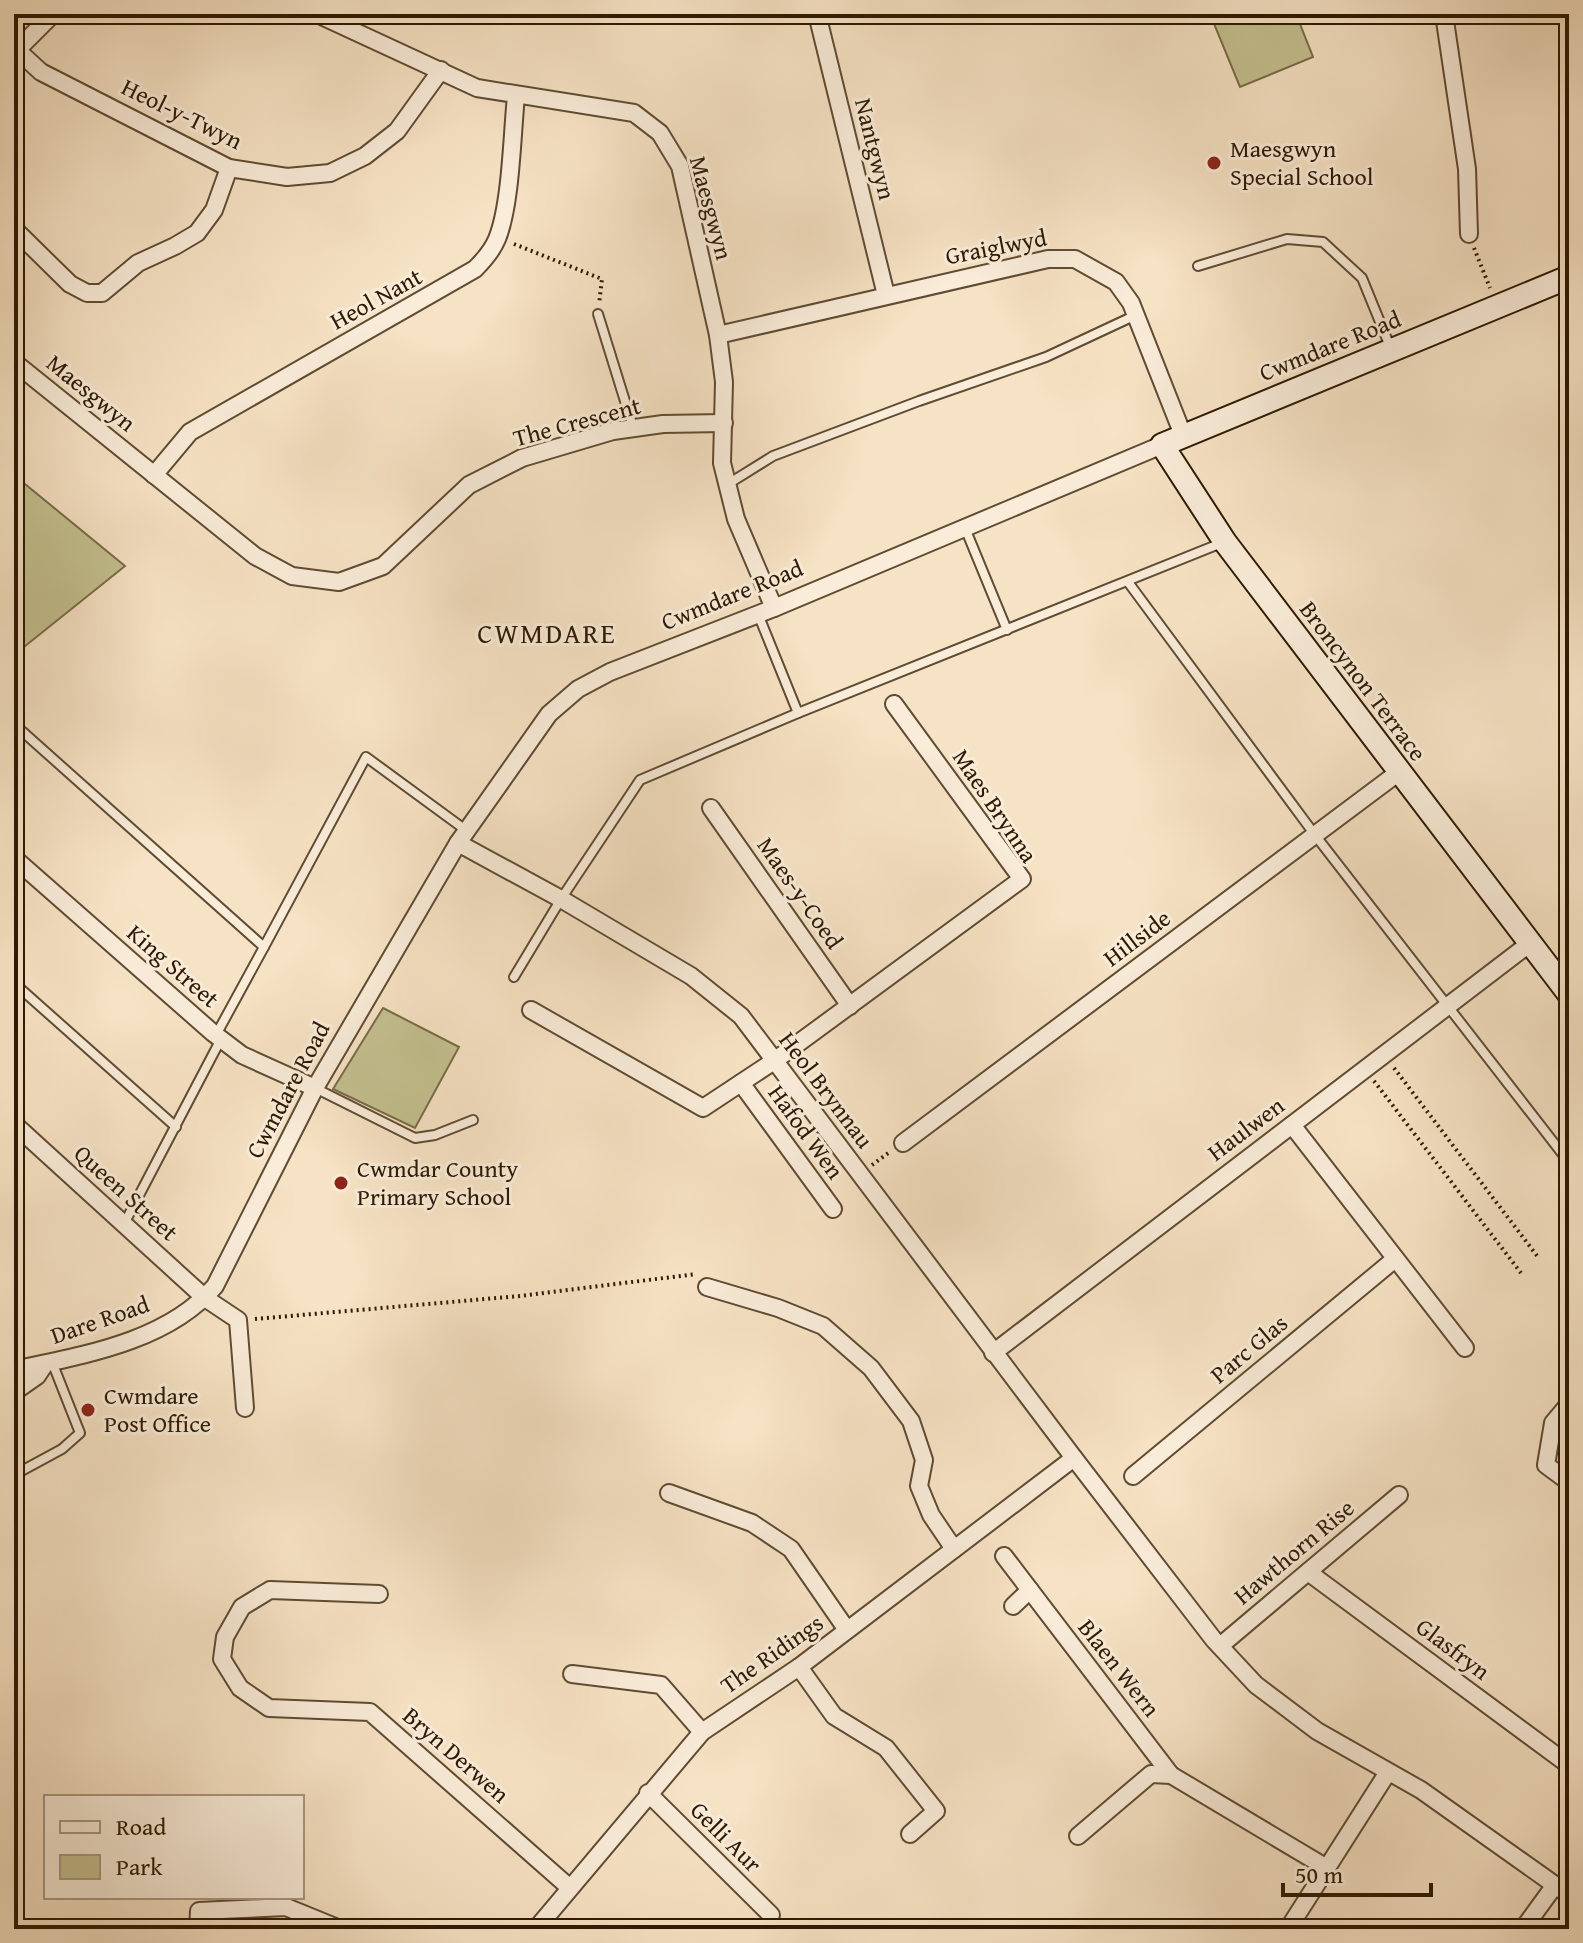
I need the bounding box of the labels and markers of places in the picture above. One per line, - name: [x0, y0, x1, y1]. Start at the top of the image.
- place label: Maesgwyn Special School: [1230, 131, 1374, 194]
- marker: Maesgwyn Special School: [1205, 154, 1223, 172]
- place label: Cwmdar County Primary School: [357, 1151, 518, 1214]
- marker: Cwmdar County Primary School: [332, 1174, 350, 1192]
- place label: Cwmdare Post Office: [104, 1378, 211, 1441]
- marker: Cwmdare Post Office: [79, 1401, 97, 1419]

